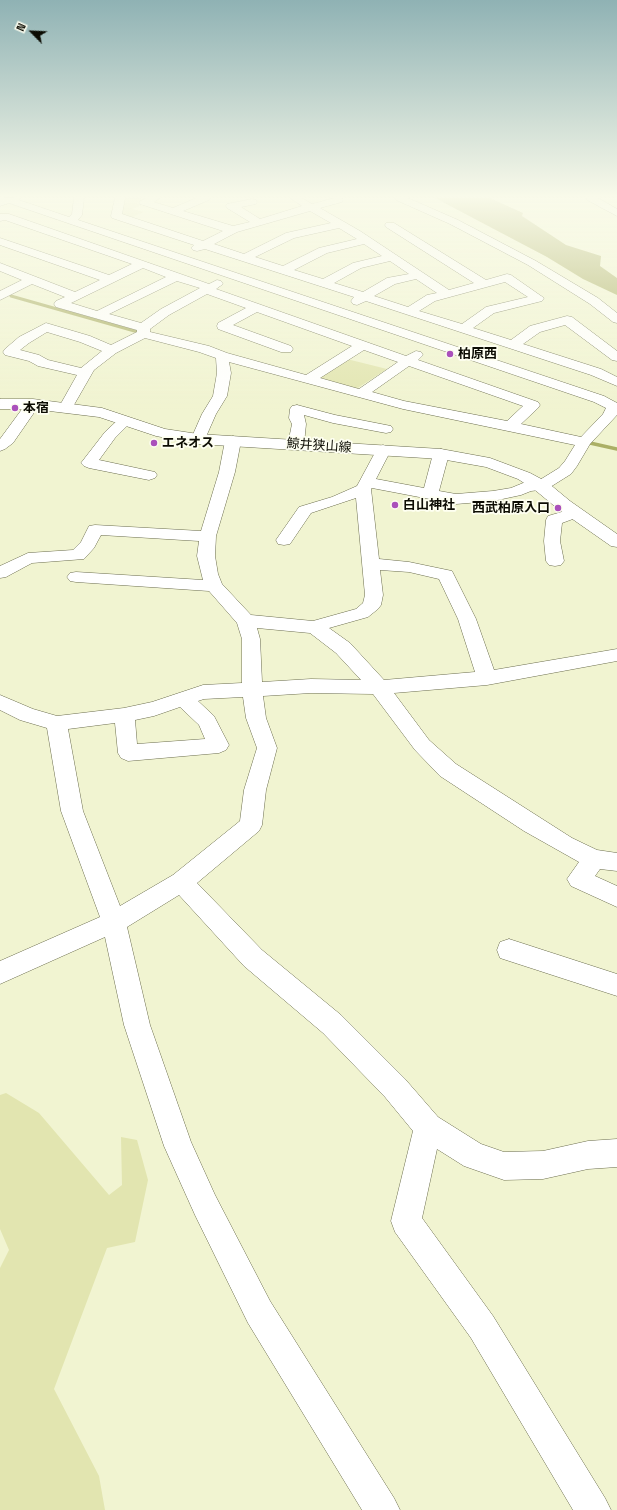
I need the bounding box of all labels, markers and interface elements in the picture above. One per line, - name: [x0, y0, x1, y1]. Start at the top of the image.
- north arrow: [12, 12, 52, 52]
- text: N: [13, 21, 29, 33]
- place label: 柏原西: [458, 346, 497, 362]
- marker: 柏原西: [445, 349, 455, 359]
- place label: 本宿: [23, 400, 49, 416]
- marker: 本宿: [10, 403, 20, 413]
- place label: エネオス: [162, 435, 214, 451]
- street label: 鯨井狭山線: [286, 436, 352, 456]
- marker: エネオス: [149, 438, 159, 448]
- place label: 白山神社: [403, 497, 455, 513]
- marker: 白山神社: [390, 500, 400, 510]
- place label: 西武柏原入口: [472, 500, 550, 516]
- marker: 西武柏原入口: [553, 503, 563, 513]

